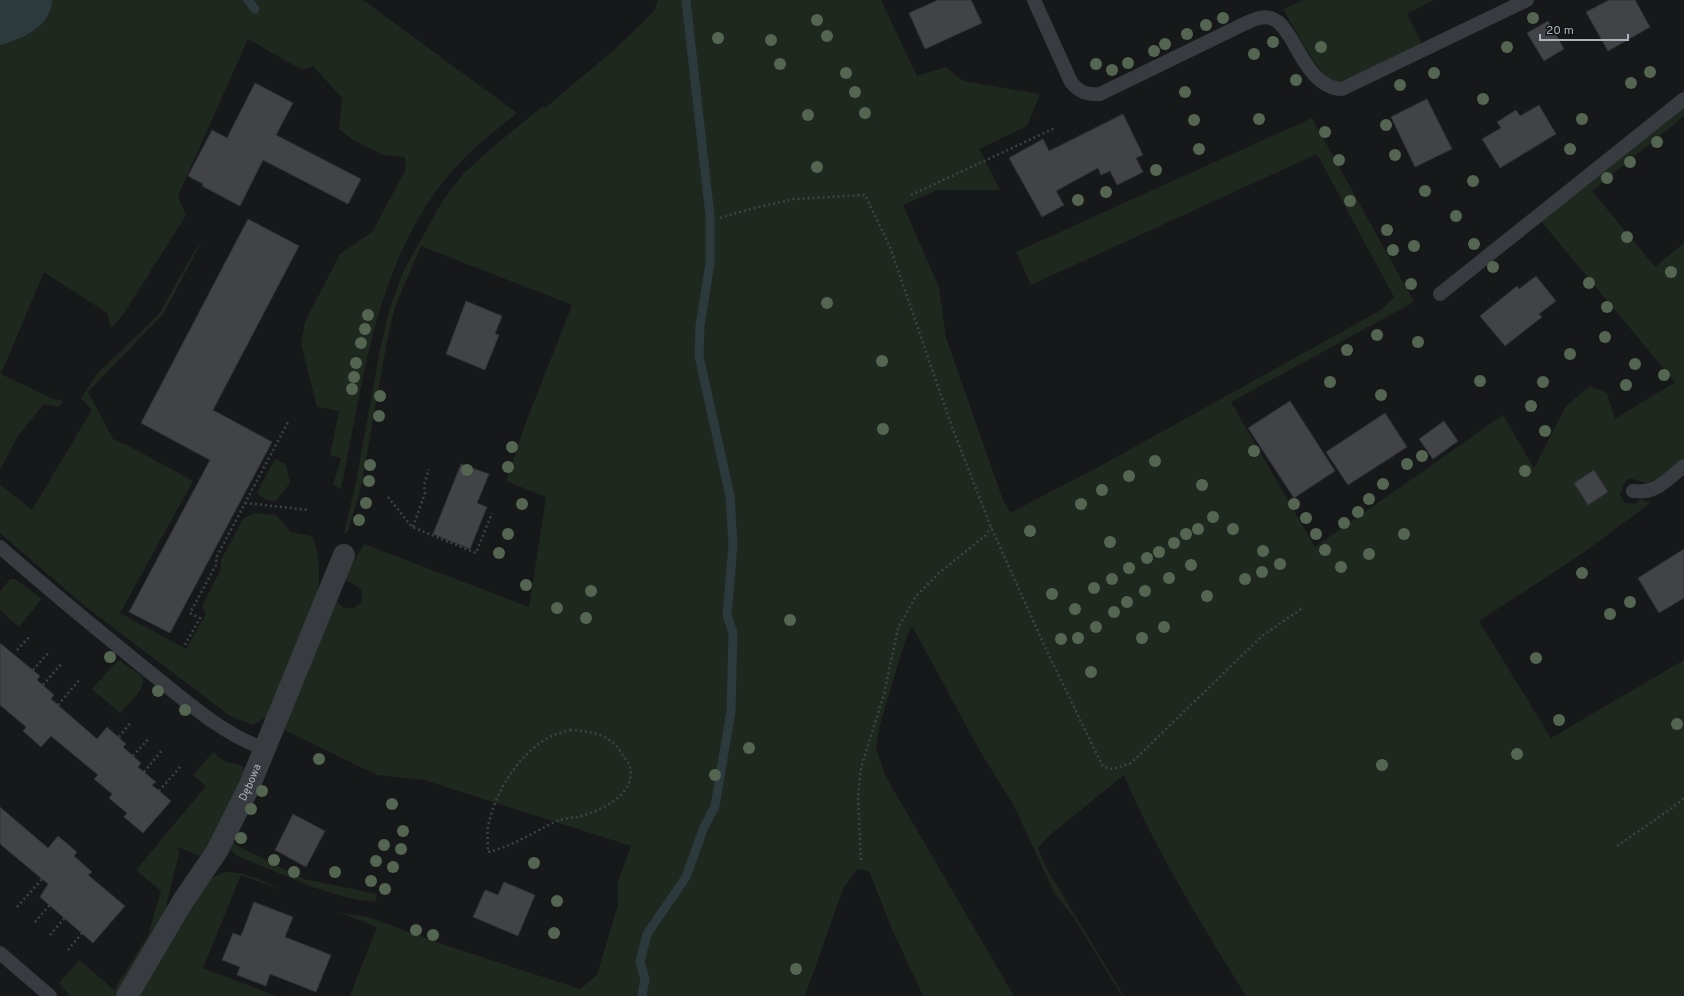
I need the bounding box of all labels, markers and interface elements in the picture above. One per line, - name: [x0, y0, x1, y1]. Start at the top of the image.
- scale bar: [1540, 16, 1628, 42]
- text: 20 m: [1546, 23, 1574, 39]
- street label: Dębowa: [236, 762, 265, 803]

